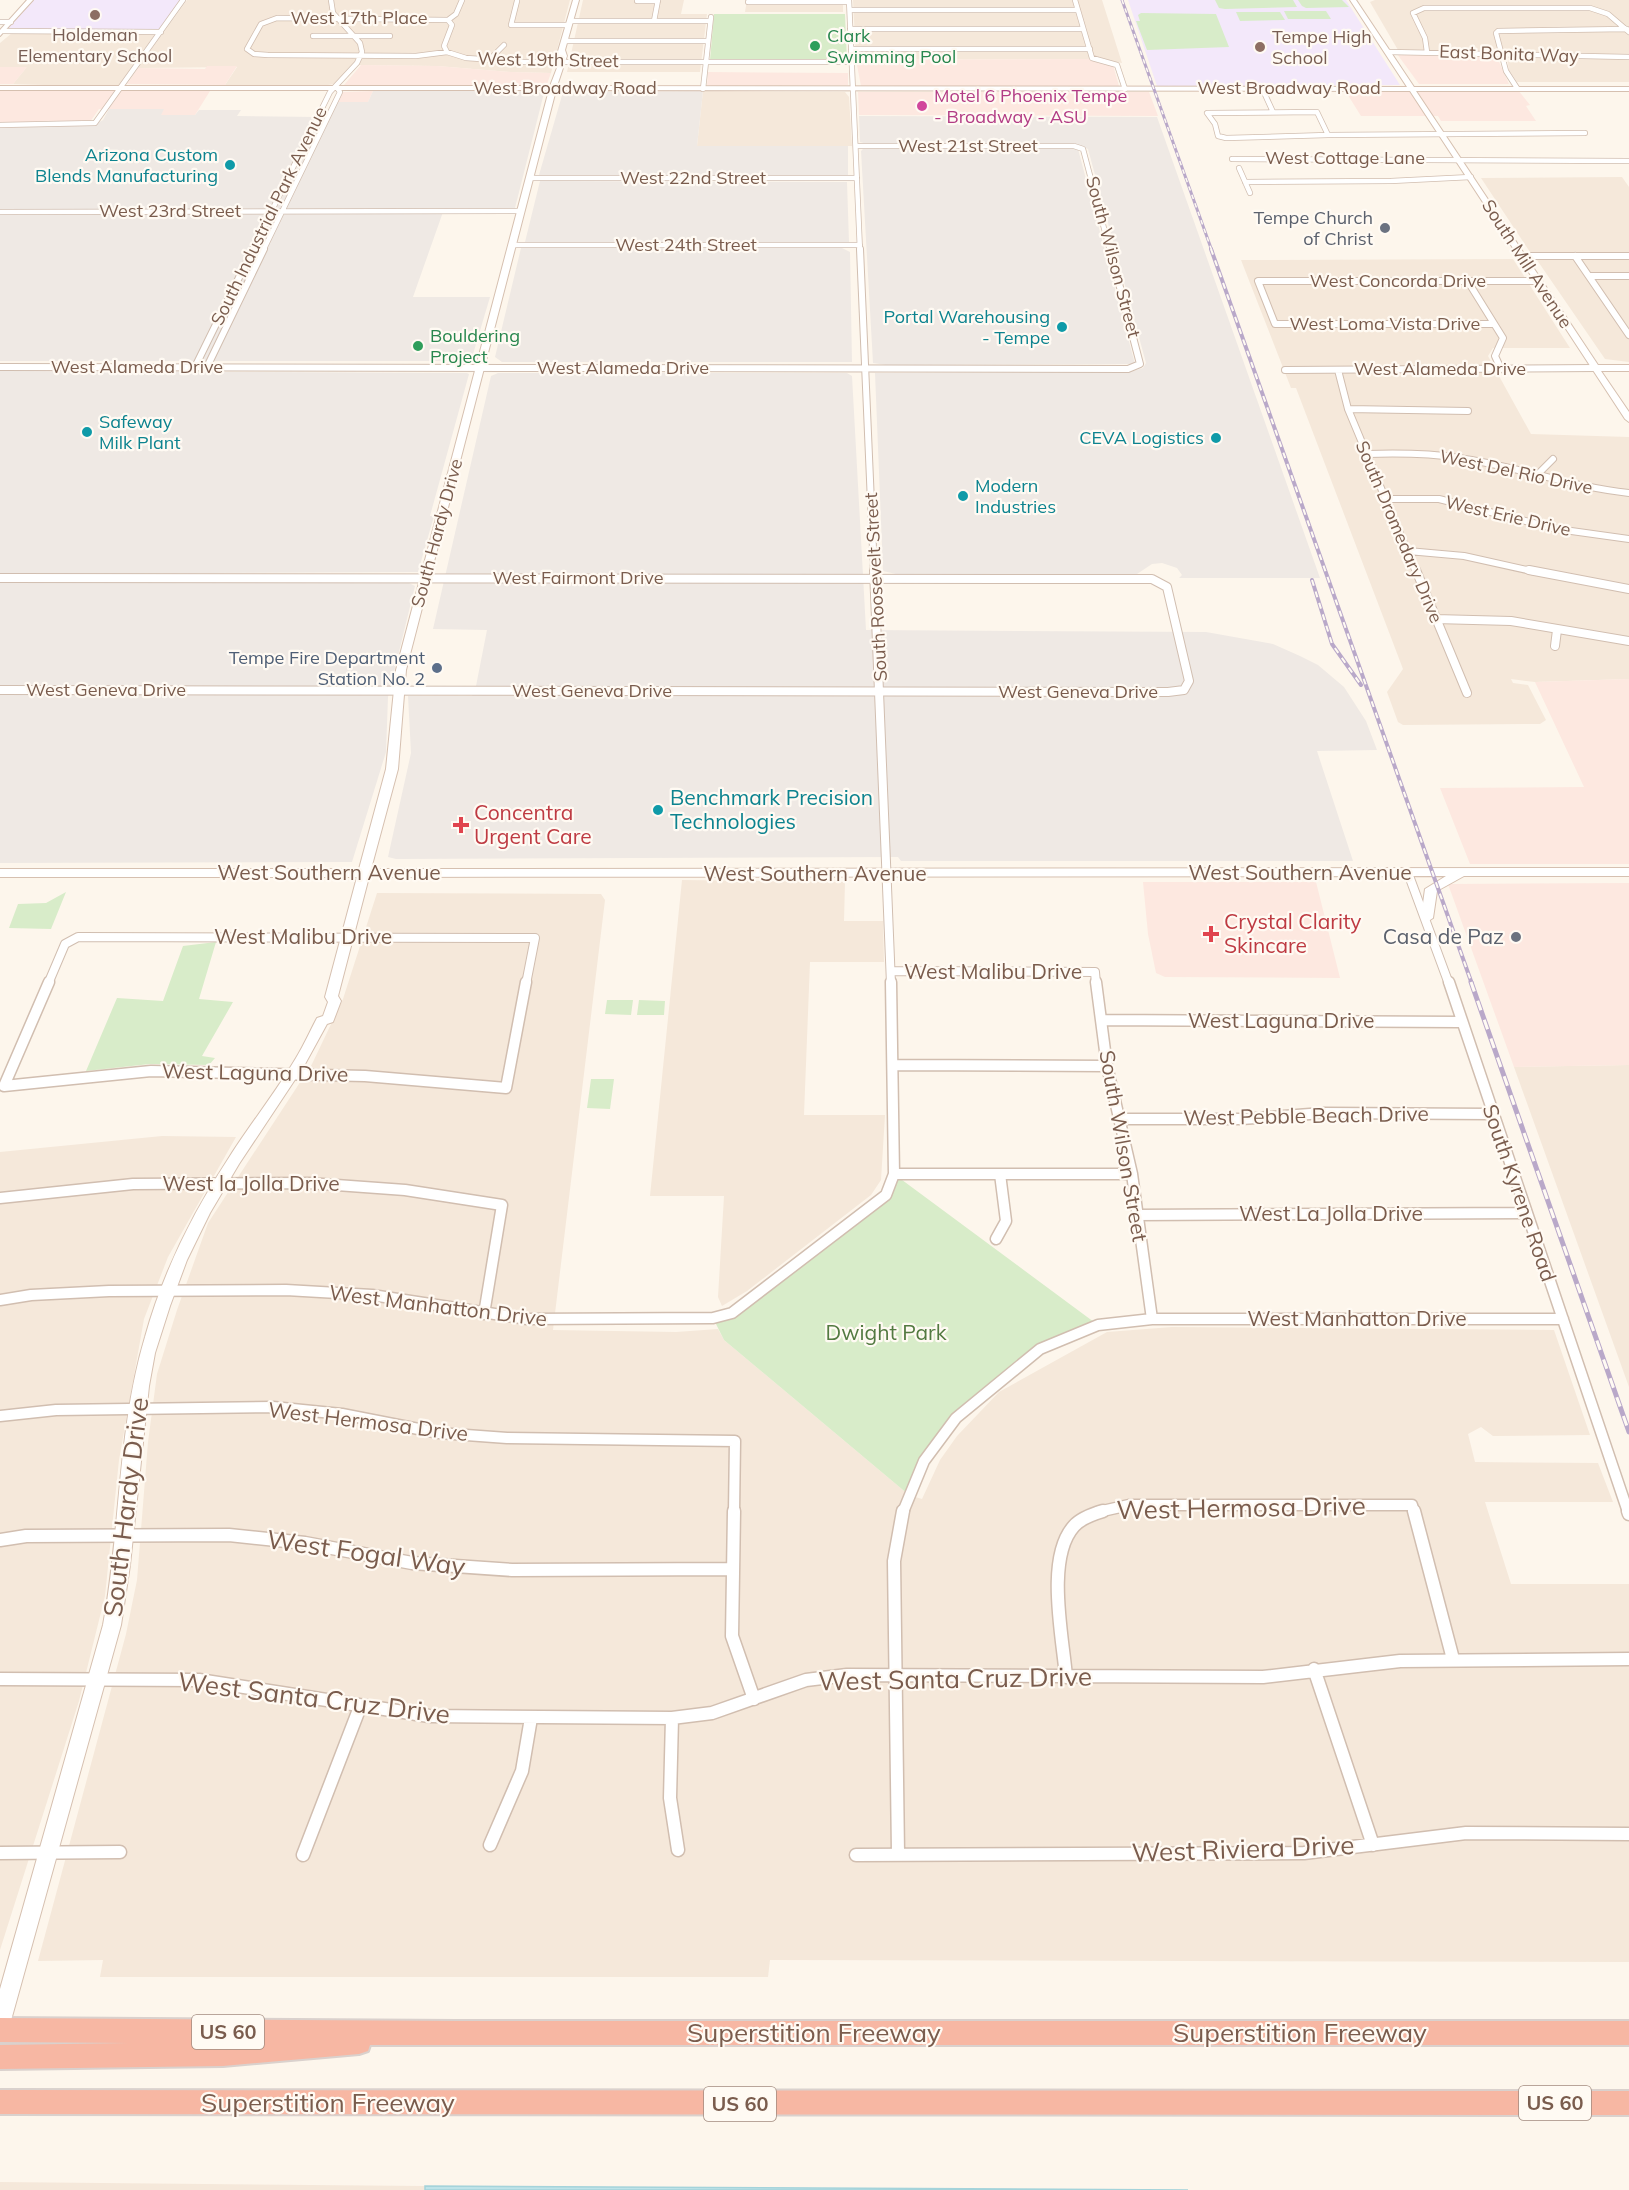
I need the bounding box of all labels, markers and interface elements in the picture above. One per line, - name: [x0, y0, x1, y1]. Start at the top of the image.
- street label: West 17th Place: [290, 6, 428, 29]
- marker: Holdeman Elementary School: [88, 8, 102, 22]
- place label: Holdeman Elementary School: [18, 23, 172, 67]
- place label: Clark Swimming Pool: [827, 24, 956, 68]
- place label: Tempe High School: [1272, 25, 1372, 69]
- marker: Clark Swimming Pool: [808, 39, 822, 53]
- marker: Tempe High School: [1253, 40, 1267, 54]
- street label: East Bonita Way: [1439, 40, 1580, 67]
- street label: West 19th Street: [477, 47, 619, 72]
- street label: West Broadway Road: [473, 76, 657, 99]
- street label: West Broadway Road: [1197, 76, 1381, 99]
- place label: Motel 6 Phoenix Tempe - Broadway - ASU: [934, 84, 1127, 128]
- marker: Motel 6 Phoenix Tempe - Broadway - ASU: [915, 99, 929, 113]
- street label: South Industrial Park Avenue: [205, 103, 332, 329]
- street label: West 21st Street: [898, 134, 1038, 157]
- place label: Arizona Custom Blends Manufacturing: [35, 143, 218, 187]
- street label: West Cottage Lane: [1265, 146, 1425, 169]
- marker: Arizona Custom Blends Manufacturing: [223, 158, 237, 172]
- street label: West 22nd Street: [620, 166, 766, 189]
- street label: South Wilson Street: [1081, 174, 1146, 340]
- street label: South Mill Avenue: [1477, 195, 1578, 333]
- street label: West 23rd Street: [99, 199, 241, 222]
- place label: Tempe Church of Christ: [1253, 206, 1373, 250]
- marker: Tempe Church of Christ: [1378, 221, 1392, 235]
- street label: West 24th Street: [615, 233, 757, 256]
- street label: West Concorda Drive: [1310, 269, 1486, 292]
- place label: Portal Warehousing - Tempe: [883, 305, 1050, 349]
- street label: West Loma Vista Drive: [1290, 312, 1480, 335]
- marker: Portal Warehousing - Tempe: [1055, 320, 1069, 334]
- place label: Bouldering Project: [430, 324, 520, 368]
- marker: Bouldering Project: [411, 339, 425, 353]
- street label: West Alameda Drive: [51, 355, 223, 378]
- street label: West Alameda Drive: [537, 356, 709, 379]
- street label: West Alameda Drive: [1354, 357, 1526, 380]
- place label: Safeway Milk Plant: [99, 410, 181, 454]
- marker: Safeway Milk Plant: [80, 425, 94, 439]
- place label: CEVA Logistics: [1079, 426, 1204, 449]
- marker: CEVA Logistics: [1209, 431, 1223, 445]
- street label: South Dromedary Drive: [1351, 437, 1448, 626]
- street label: West Del Rio Drive: [1437, 444, 1595, 499]
- street label: South Hardy Drive: [406, 456, 467, 610]
- place label: Modern Industries: [975, 474, 1056, 518]
- marker: Modern Industries: [956, 489, 970, 503]
- street label: West Erie Drive: [1443, 490, 1573, 541]
- street label: South Roosevelt Street: [859, 492, 892, 682]
- street label: West Fairmont Drive: [492, 566, 664, 589]
- place label: Tempe Fire Department Station No. 2: [229, 646, 425, 690]
- marker: Tempe Fire Department Station No. 2: [430, 661, 444, 675]
- street label: West Geneva Drive: [26, 678, 186, 701]
- street label: West Geneva Drive: [512, 679, 672, 702]
- street label: West Geneva Drive: [998, 680, 1158, 703]
- place label: Benchmark Precision Technologies: [670, 784, 873, 834]
- place label: Concentra Urgent Care: [474, 799, 592, 849]
- marker: Benchmark Precision Technologies: [651, 803, 665, 817]
- marker: Concentra Urgent Care: [452, 816, 470, 834]
- street label: West Southern Avenue: [217, 859, 441, 885]
- street label: West Southern Avenue: [1188, 859, 1412, 885]
- street label: West Southern Avenue: [703, 860, 927, 886]
- place label: Crystal Clarity Skincare: [1224, 908, 1362, 958]
- street label: West Malibu Drive: [214, 923, 392, 949]
- place label: Casa de Paz: [1383, 923, 1504, 949]
- marker: Crystal Clarity Skincare: [1202, 925, 1220, 943]
- marker: Casa de Paz: [1509, 930, 1523, 944]
- street label: West Malibu Drive: [904, 958, 1082, 984]
- street label: West Laguna Drive: [1188, 1007, 1374, 1033]
- street label: South Wilson Street: [1094, 1048, 1154, 1244]
- street label: West Laguna Drive: [161, 1057, 349, 1087]
- street label: West Pebble Beach Drive: [1183, 1100, 1429, 1130]
- street label: South Kyrene Road: [1477, 1101, 1562, 1285]
- street label: West la Jolla Drive: [162, 1170, 340, 1196]
- street label: West La Jolla Drive: [1239, 1200, 1423, 1226]
- street label: West Manhatton Drive: [328, 1279, 549, 1331]
- street label: West Manhatton Drive: [1247, 1305, 1467, 1331]
- park label: Dwight Park: [826, 1319, 947, 1345]
- street label: South Hardy Drive: [96, 1395, 155, 1619]
- street label: West Hermosa Drive: [267, 1396, 470, 1446]
- street label: West Hermosa Drive: [1116, 1489, 1366, 1526]
- street label: West Fogal Way: [265, 1522, 468, 1583]
- street label: West Santa Cruz Drive: [818, 1660, 1092, 1697]
- street label: West Santa Cruz Drive: [176, 1664, 452, 1731]
- street label: West Riviera Drive: [1131, 1828, 1355, 1869]
- road number: US 60: [192, 2015, 264, 2049]
- street label: Superstition Freeway: [687, 2016, 941, 2049]
- street label: Superstition Freeway: [1173, 2016, 1427, 2049]
- street label: Superstition Freeway: [201, 2086, 455, 2119]
- road number: US 60: [1519, 2086, 1591, 2120]
- road number: US 60: [704, 2087, 776, 2121]

